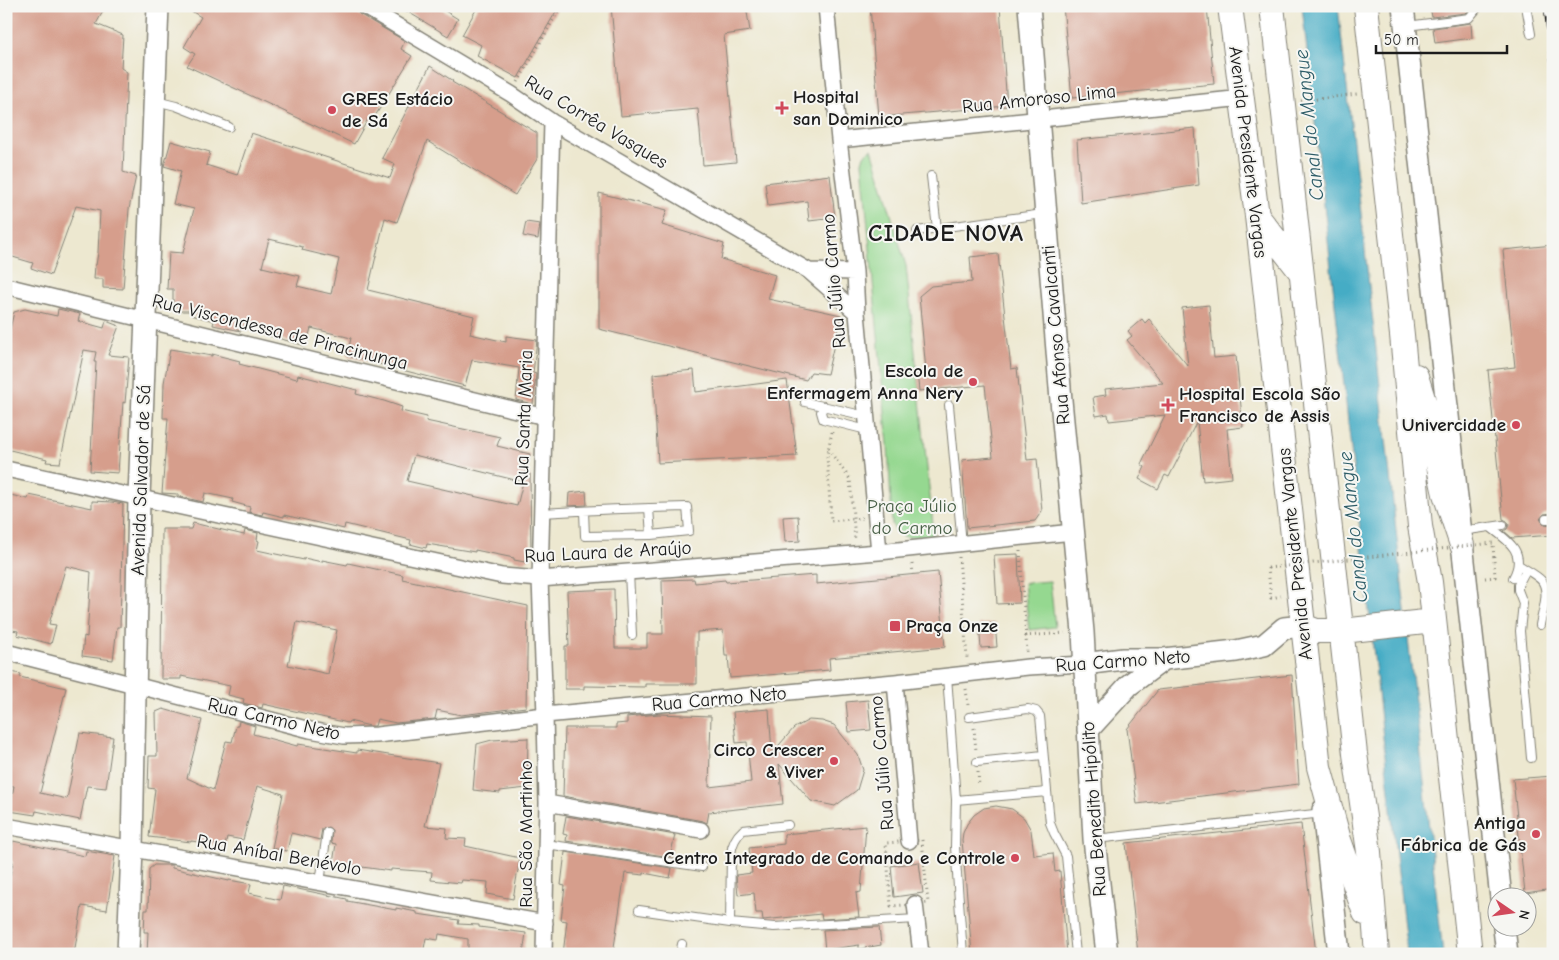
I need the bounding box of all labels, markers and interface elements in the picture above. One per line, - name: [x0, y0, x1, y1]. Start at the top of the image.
- scale bar: [1376, 22, 1508, 54]
- text: 50 m: [1384, 31, 1419, 49]
- street label: Avenida Presidente Vargas: [1224, 45, 1272, 259]
- water label: Canal do Mangue: [1290, 48, 1328, 202]
- street label: Rua Corrêa Vasques: [521, 71, 672, 173]
- street label: Rua Amoroso Lima: [961, 80, 1117, 118]
- place label: Hospital san Dominico: [793, 86, 903, 130]
- place label: GRES Estácio de Sá: [342, 88, 453, 132]
- marker: Hospital san Dominico: [775, 101, 789, 115]
- marker: GRES Estácio de Sá: [326, 104, 338, 116]
- street label: Rua Júlio Carmo: [817, 213, 851, 349]
- district label: CIDADE NOVA: [868, 219, 1024, 247]
- street label: Rua Afonso Cavalcanti: [1037, 244, 1075, 426]
- street label: Rua Viscondessa de Piracinunga: [150, 290, 410, 374]
- street label: Rua Santa Maria: [511, 349, 537, 487]
- place label: Escola de Enfermagem Anna Nery: [767, 360, 963, 404]
- marker: Escola de Enfermagem Anna Nery: [967, 376, 979, 388]
- place label: Hospital Escola São Francisco de Assis: [1179, 383, 1341, 427]
- street label: Avenida Salvador de Sá: [127, 384, 155, 576]
- marker: Hospital Escola São Francisco de Assis: [1161, 398, 1175, 412]
- place label: Univercidade: [1402, 414, 1506, 436]
- marker: Univercidade: [1510, 419, 1522, 431]
- street label: Avenida Presidente Vargas: [1273, 447, 1317, 661]
- water label: Canal do Mangue: [1334, 450, 1372, 604]
- park label: Praça Júlio do Carmo: [867, 495, 957, 539]
- street label: Rua Laura de Araújo: [524, 537, 692, 567]
- place label: Praça Onze: [906, 615, 998, 637]
- marker: Praça Onze: [888, 619, 902, 633]
- street label: Rua Carmo Neto: [1055, 645, 1191, 677]
- street label: Rua Carmo Neto: [651, 682, 787, 716]
- street label: Rua Carmo Neto: [206, 693, 342, 745]
- street label: Rua Júlio Carmo: [865, 695, 899, 831]
- street label: Rua Benedito Hipólito: [1077, 721, 1111, 897]
- place label: Circo Crescer & Viver: [714, 739, 824, 783]
- marker: Circo Crescer & Viver: [828, 755, 840, 767]
- street label: Rua São Martinho: [515, 760, 537, 908]
- place label: Antiga Fábrica de Gás: [1401, 812, 1526, 856]
- marker: Antiga Fábrica de Gás: [1530, 828, 1542, 840]
- street label: Rua Aníbal Benévolo: [195, 830, 363, 880]
- place label: Centro Integrado de Comando e Controle: [663, 847, 1005, 869]
- marker: Centro Integrado de Comando e Controle: [1009, 852, 1021, 864]
- north arrow: [1486, 888, 1536, 938]
- text: N: [1515, 908, 1533, 921]

